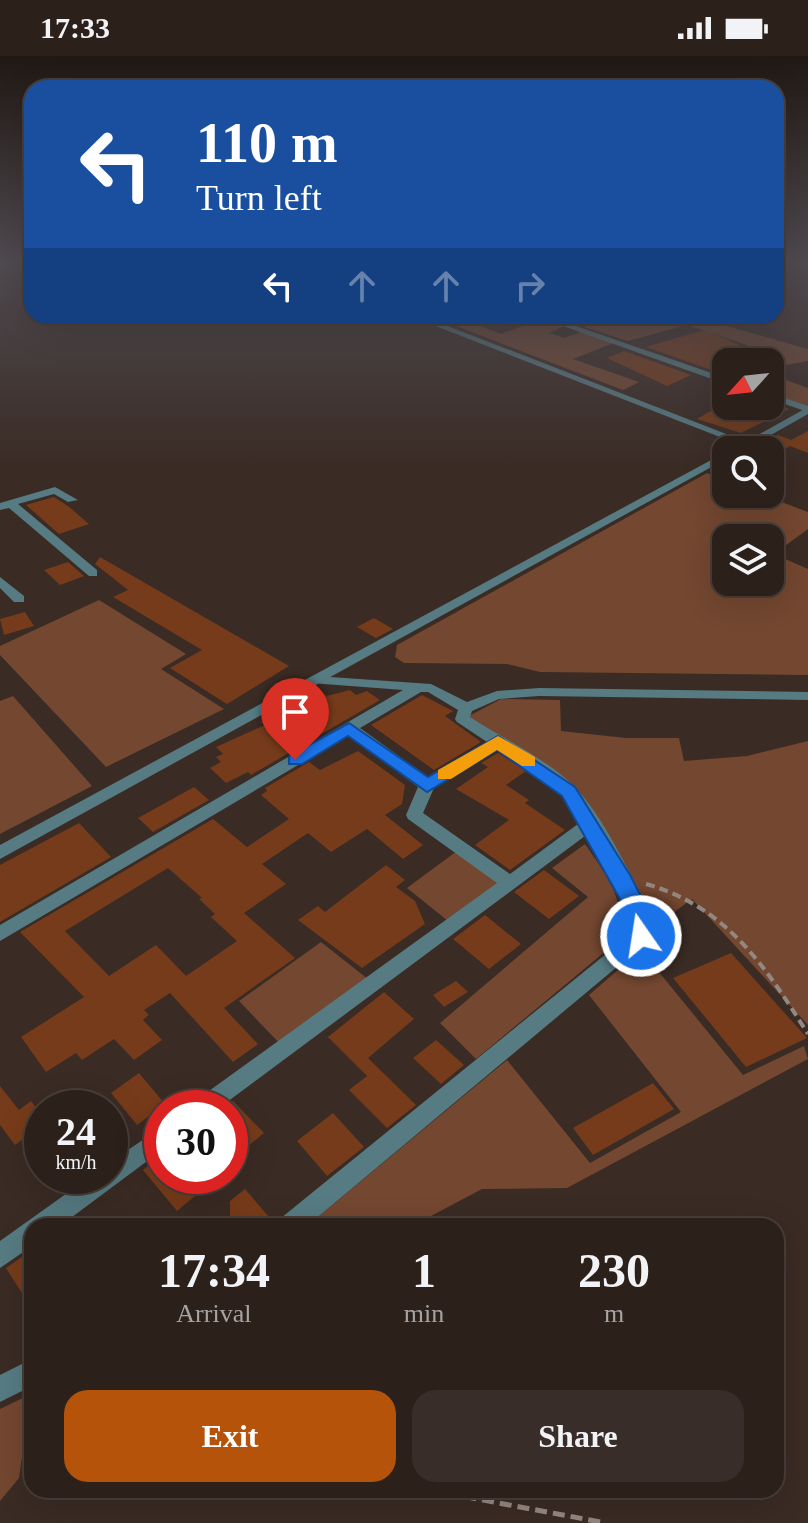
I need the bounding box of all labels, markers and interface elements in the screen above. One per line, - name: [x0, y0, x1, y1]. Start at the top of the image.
- text: 17:33: [40, 11, 110, 44]
- icon: left: [64, 112, 168, 216]
- text: 110 m: [196, 112, 338, 174]
- text: Turn left: [196, 178, 322, 218]
- icon: left: [256, 264, 300, 308]
- icon: ahead: [340, 264, 384, 308]
- icon: ahead: [424, 264, 468, 308]
- icon: right: [508, 264, 552, 308]
- north arrow: [712, 348, 784, 420]
- map controls: [712, 348, 784, 596]
- button: search: [712, 436, 784, 508]
- button: layers: [712, 524, 784, 596]
- pin: [261, 678, 329, 760]
- icon: arrive: [273, 690, 317, 734]
- position arrow: [599, 894, 683, 978]
- speed limit sign: 30: [144, 1090, 248, 1194]
- text: 24: [56, 1109, 96, 1154]
- text: km/h: [55, 1151, 97, 1173]
- text: 17:34: [158, 1244, 270, 1297]
- text: 1: [412, 1244, 436, 1297]
- text: 230: [578, 1244, 650, 1297]
- text: Arrival: [176, 1299, 251, 1328]
- text: min: [404, 1299, 444, 1328]
- text: m: [604, 1299, 624, 1328]
- button: Exit: [64, 1390, 396, 1482]
- button: Share: [412, 1390, 744, 1482]

